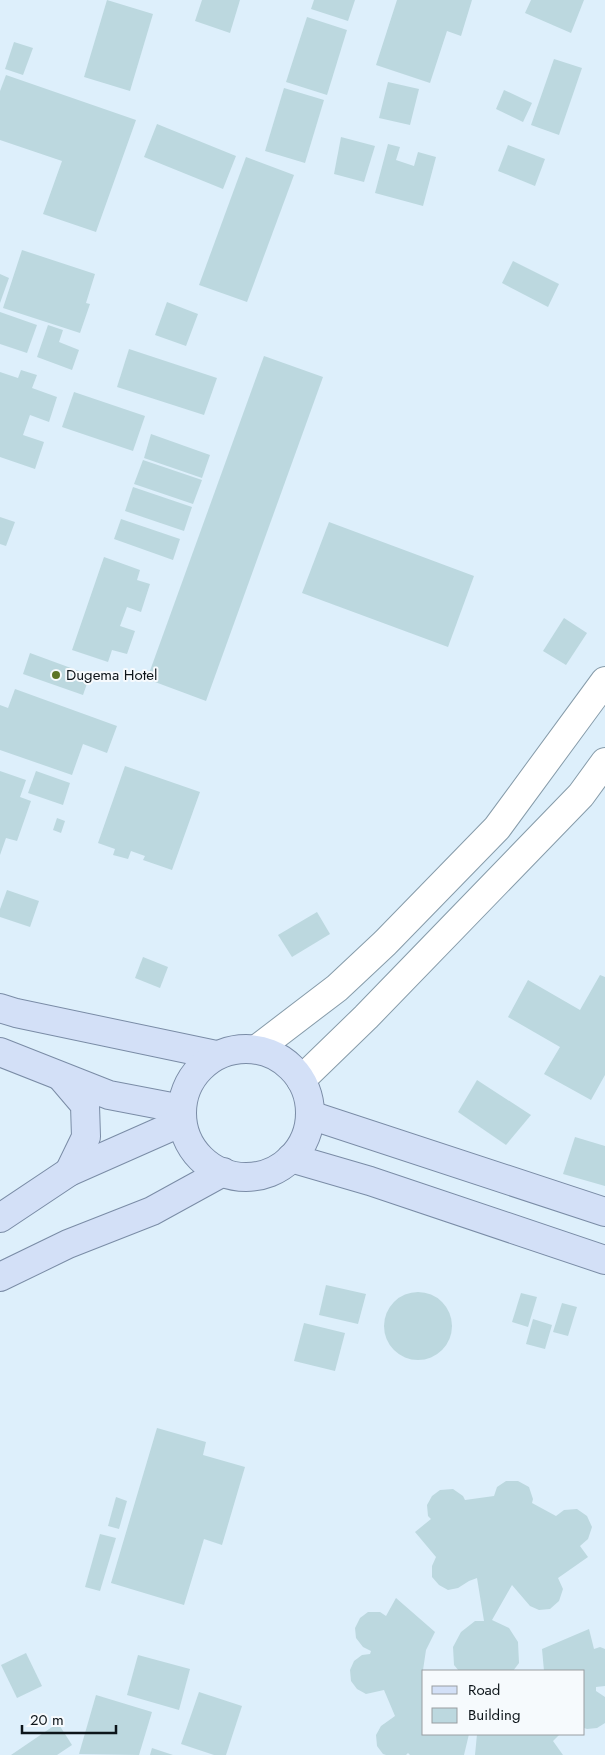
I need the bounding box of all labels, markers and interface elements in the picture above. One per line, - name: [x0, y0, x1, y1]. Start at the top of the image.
- place label: Dugema Hotel: [66, 664, 157, 686]
- marker: Dugema Hotel: [50, 669, 62, 681]
- legend: [422, 1670, 585, 1735]
- text: Road: [468, 1679, 500, 1701]
- scale bar: [22, 1702, 116, 1734]
- text: Building: [468, 1704, 520, 1726]
- text: 20 m: [30, 1709, 64, 1731]

